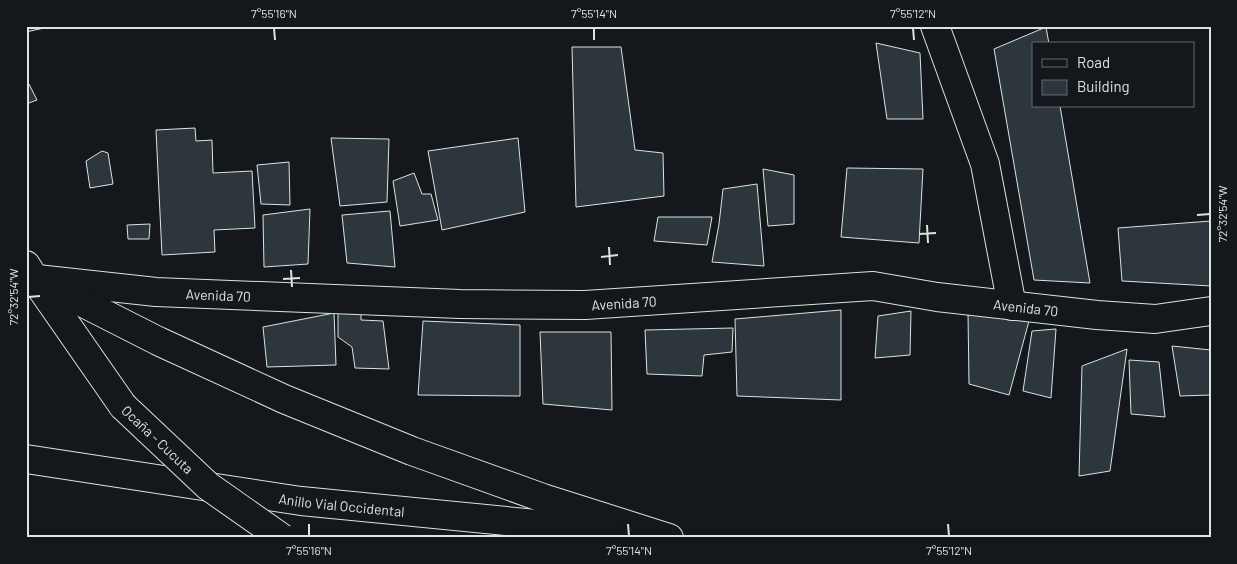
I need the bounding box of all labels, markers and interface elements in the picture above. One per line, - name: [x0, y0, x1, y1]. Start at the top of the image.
- text: 7°55'16"N: [251, 6, 297, 20]
- text: 7°55'14"N: [571, 6, 617, 20]
- text: 7°55'12"N: [890, 6, 936, 20]
- legend: [1032, 42, 1194, 108]
- text: Road: [1077, 53, 1110, 71]
- text: Building: [1077, 77, 1130, 95]
- text: 72°32'54"W: [1215, 185, 1229, 243]
- text: 72°32'54"W: [6, 268, 20, 326]
- street label: Avenida 70: [185, 285, 251, 304]
- street label: Avenida 70: [591, 292, 657, 313]
- street label: Avenida 70: [993, 295, 1059, 319]
- street label: Ocaña - Cucuta: [119, 401, 197, 477]
- street label: Anillo Vial Occidental: [278, 489, 405, 520]
- text: 7°55'16"N: [286, 543, 332, 557]
- text: 7°55'14"N: [606, 543, 652, 557]
- text: 7°55'12"N: [926, 543, 972, 557]

